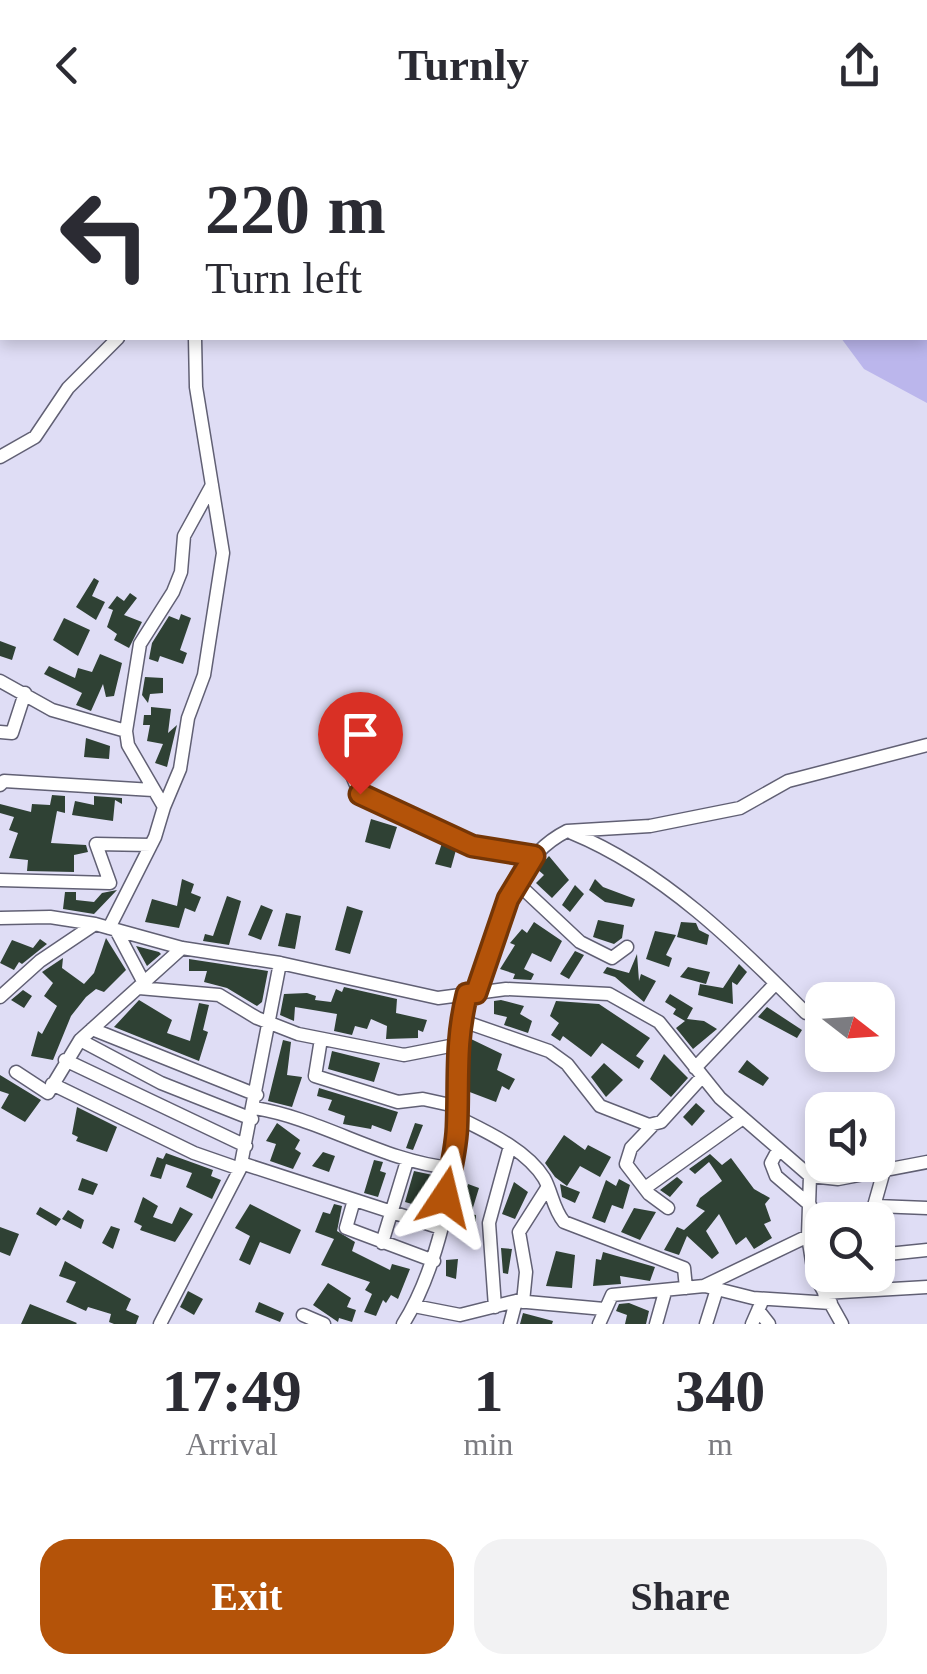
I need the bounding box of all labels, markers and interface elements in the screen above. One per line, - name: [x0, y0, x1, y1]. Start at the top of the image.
- icon: back: [40, 38, 95, 93]
- icon: share: [832, 38, 887, 93]
- text: Turnly: [398, 40, 529, 90]
- icon: left: [40, 170, 170, 300]
- text: 220 m: [205, 171, 386, 248]
- text: Turn left: [205, 253, 362, 303]
- pin: [318, 692, 403, 795]
- icon: arrive: [333, 707, 388, 762]
- north arrow: [805, 982, 895, 1072]
- map controls: [805, 982, 895, 1292]
- button: sound: [805, 1092, 895, 1182]
- position arrow: [393, 1145, 497, 1249]
- button: search: [805, 1202, 895, 1292]
- text: 17:49: [162, 1358, 302, 1424]
- text: 1: [473, 1358, 503, 1424]
- text: 340: [675, 1358, 765, 1424]
- text: Arrival: [186, 1426, 278, 1462]
- text: min: [464, 1426, 513, 1462]
- text: m: [708, 1426, 733, 1462]
- button: Exit: [40, 1539, 454, 1654]
- button: Share: [474, 1539, 887, 1654]

